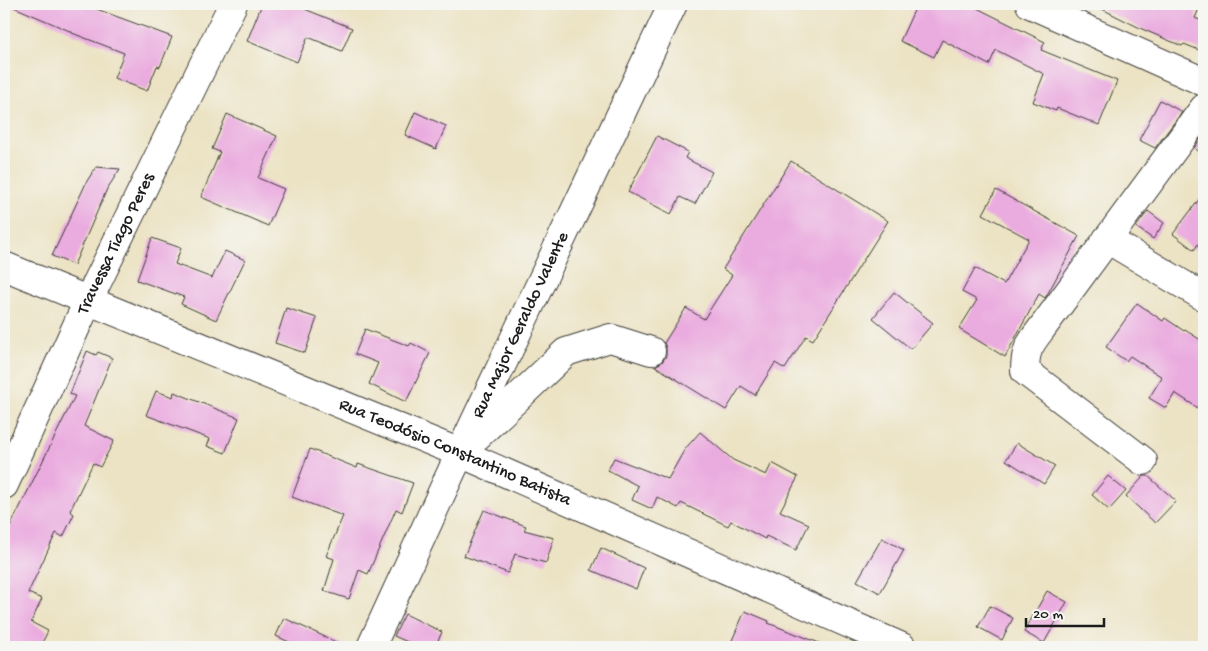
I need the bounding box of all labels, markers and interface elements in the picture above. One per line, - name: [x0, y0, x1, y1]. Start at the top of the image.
- street label: Travessa Tiago Peres: [72, 169, 160, 318]
- street label: Rua Major Geraldo Valente: [468, 228, 574, 422]
- street label: Rua Teodósio Constantino Batista: [336, 394, 575, 511]
- scale bar: [1026, 596, 1103, 628]
- text: 20 m: [1033, 606, 1063, 624]

